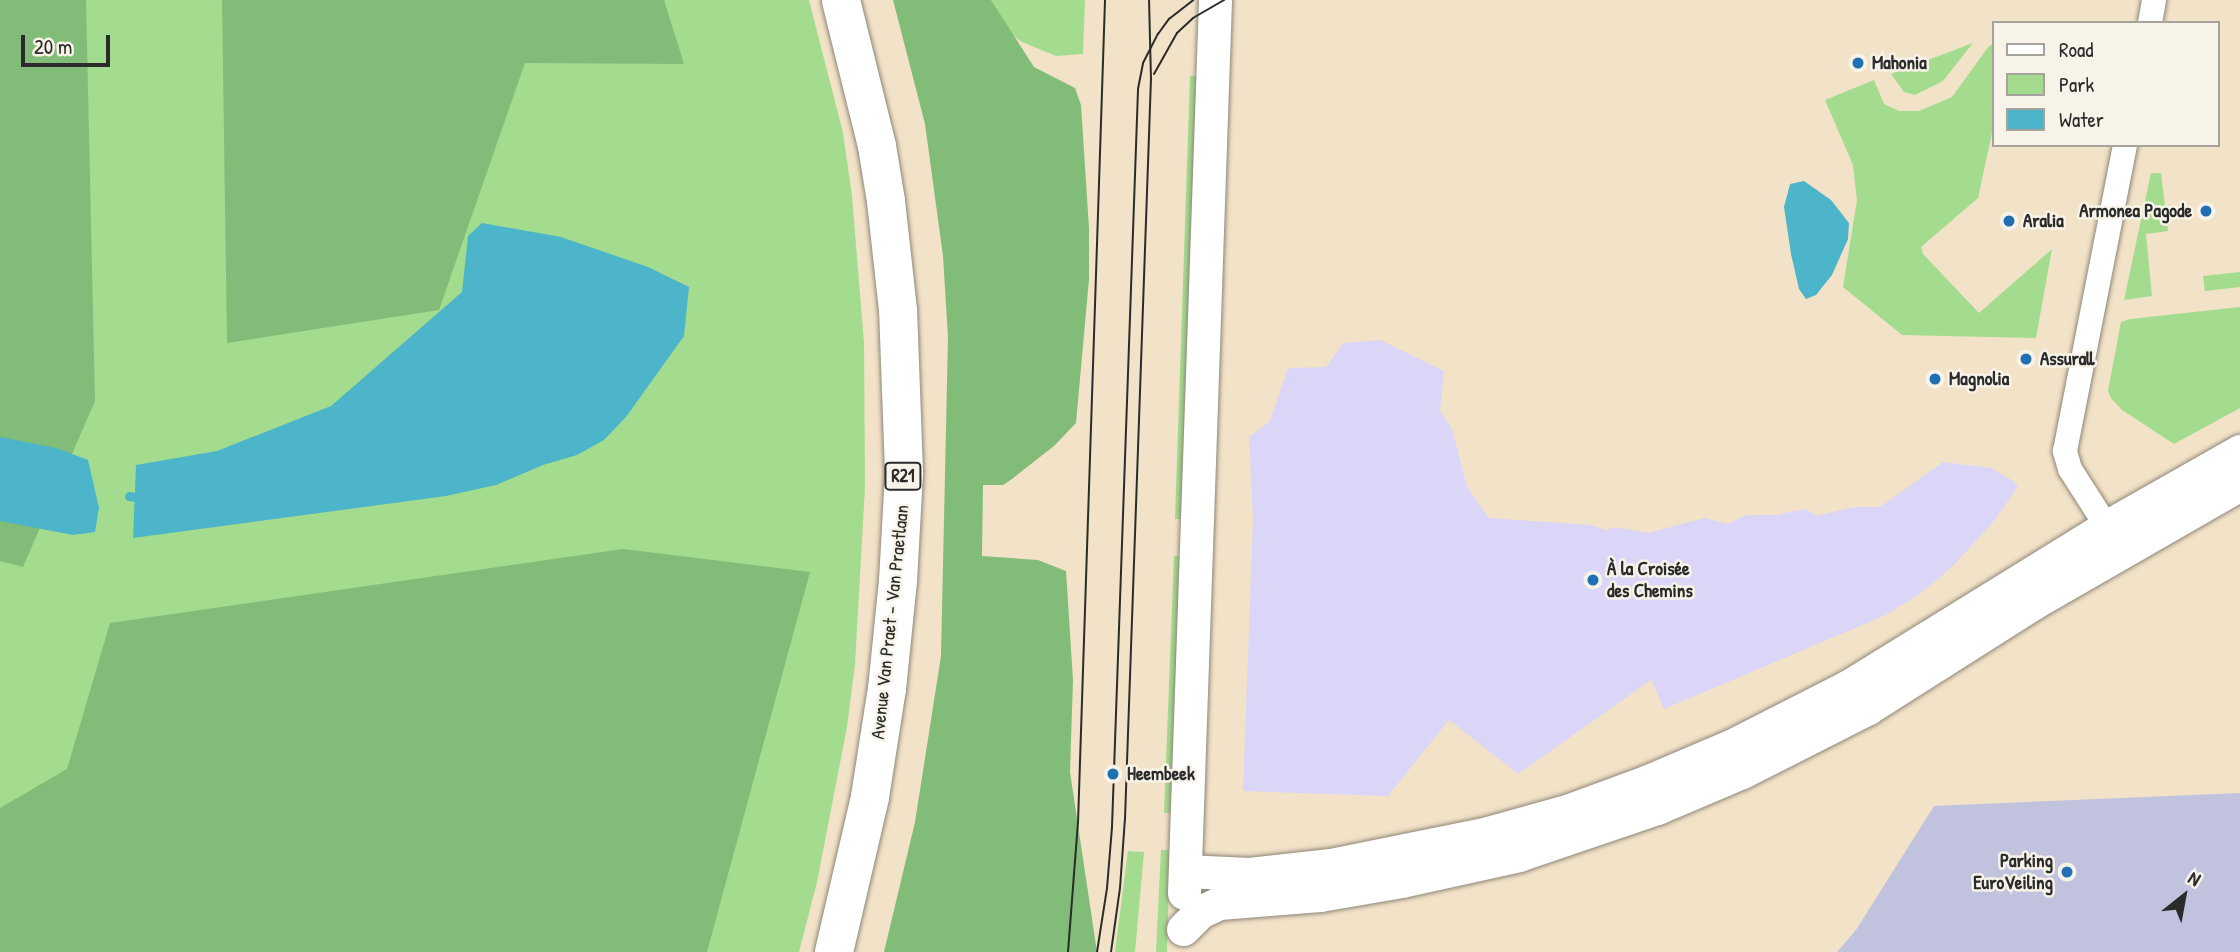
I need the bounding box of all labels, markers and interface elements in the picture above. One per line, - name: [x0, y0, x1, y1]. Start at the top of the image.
- scale bar: [24, 21, 114, 65]
- legend: [1992, 21, 2219, 147]
- text: 20 m: [34, 32, 72, 61]
- text: Road: [2059, 35, 2093, 64]
- place label: Mahonia: [1872, 52, 1927, 74]
- marker: Mahonia: [1850, 55, 1866, 71]
- text: Park: [2059, 70, 2094, 99]
- text: Water: [2059, 105, 2104, 134]
- place label: Armonea Pagode: [2079, 200, 2192, 222]
- marker: Armonea Pagode: [2198, 203, 2214, 219]
- place label: Aralia: [2023, 210, 2064, 232]
- marker: Aralia: [2001, 213, 2017, 229]
- place label: Assurall: [2040, 348, 2094, 370]
- marker: Assurall: [2018, 351, 2034, 367]
- place label: Magnolia: [1949, 368, 2009, 390]
- marker: Magnolia: [1927, 371, 1943, 387]
- road number: R21: [884, 462, 922, 490]
- street label: Avenue Van Praet - Van Praetlaan: [866, 504, 914, 740]
- place label: À la Croisée des Chemins: [1607, 558, 1693, 602]
- marker: À la Croisée des Chemins: [1585, 572, 1601, 588]
- place label: Heembeek: [1127, 763, 1195, 785]
- marker: Heembeek: [1105, 766, 1121, 782]
- place label: Parking EuroVeiling: [1973, 850, 2053, 894]
- north arrow: [2149, 861, 2219, 931]
- marker: Parking EuroVeiling: [2059, 864, 2075, 880]
- text: N: [2184, 864, 2206, 892]

